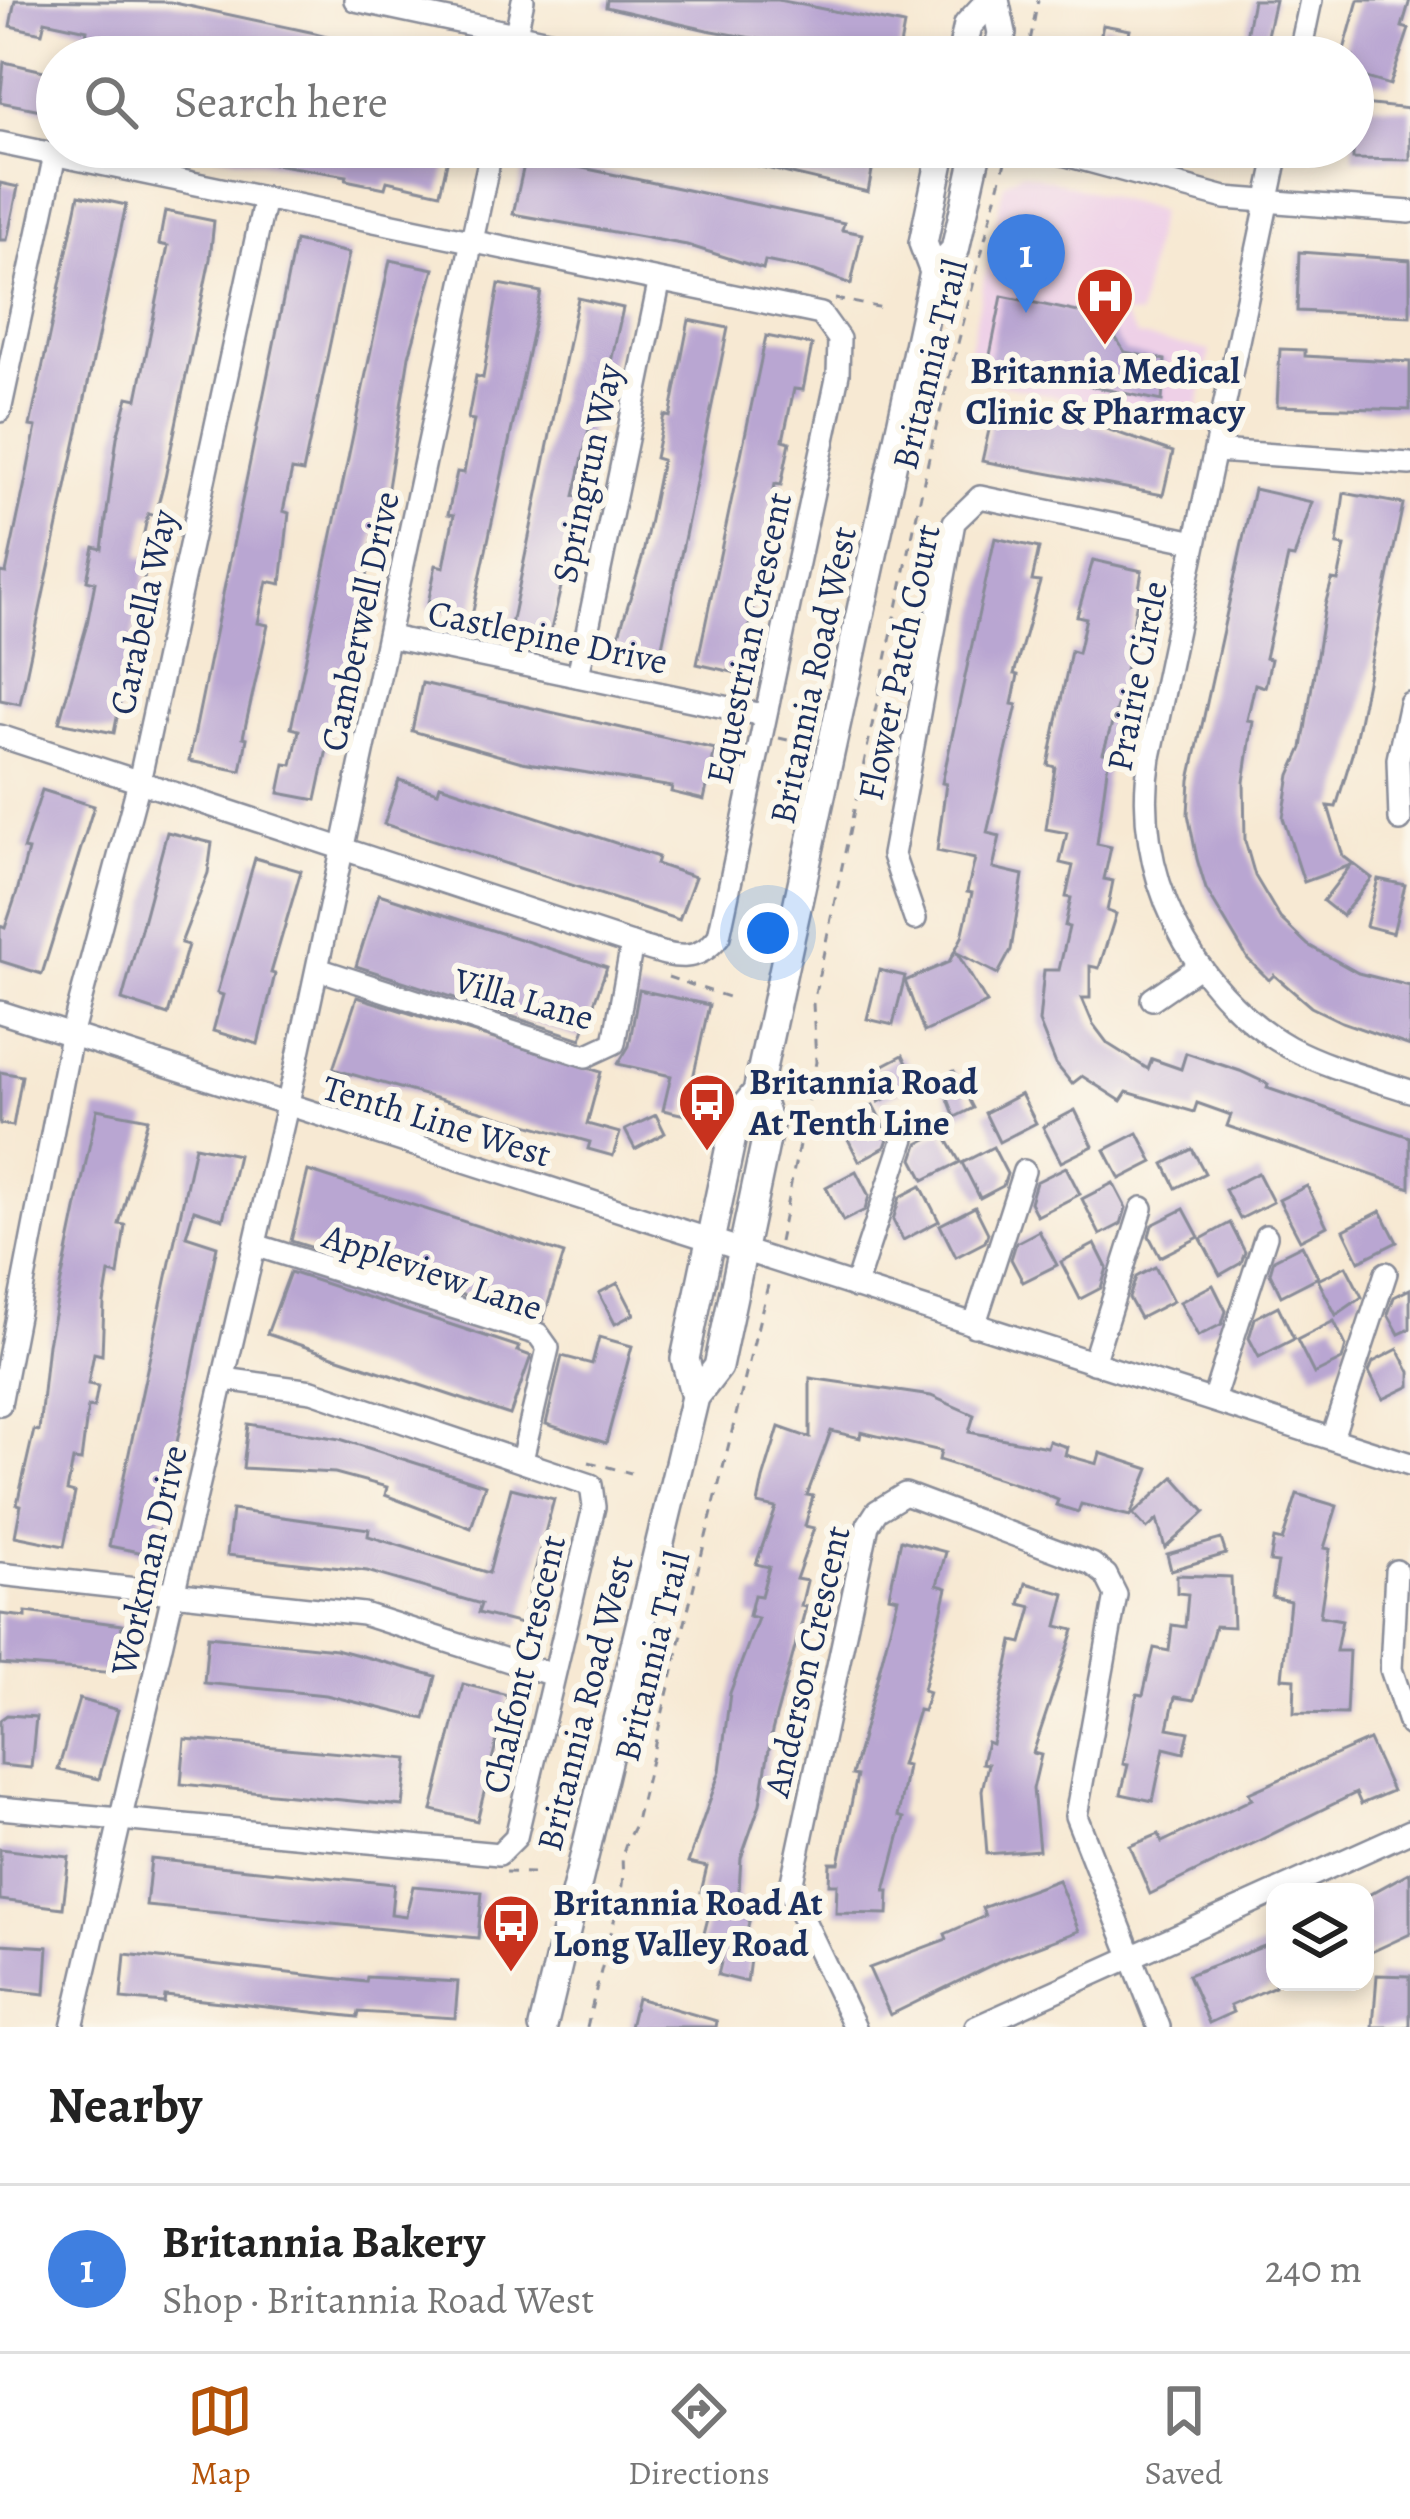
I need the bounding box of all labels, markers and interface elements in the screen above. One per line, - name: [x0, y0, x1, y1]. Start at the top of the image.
- search box: [36, 36, 1374, 168]
- icon: search: [78, 69, 144, 135]
- text: Search here: [174, 71, 388, 133]
- pin: 1: [987, 214, 1065, 313]
- street label: Britannia Trail: [880, 254, 979, 474]
- hospital icon: Britannia Medical Clinic & Pharmacy: [1074, 265, 1136, 347]
- place label: Britannia Medical Clinic & Pharmacy: [965, 346, 1246, 436]
- street label: Springrun Way: [539, 358, 634, 587]
- street label: Camberwell Drive: [308, 487, 411, 756]
- street label: Equestrian Crescent: [694, 488, 803, 788]
- street label: Carabella Way: [97, 504, 188, 719]
- street label: Flower Patch Court: [845, 520, 952, 804]
- street label: Britannia Road West: [757, 522, 868, 828]
- street label: Prairie Circle: [1094, 577, 1179, 775]
- street label: Castlepine Drive: [424, 587, 672, 686]
- your location: [738, 903, 798, 963]
- street label: Villa Lane: [447, 955, 599, 1042]
- place label: Britannia Road At Tenth Line: [748, 1057, 979, 1147]
- street label: Tenth Line West: [317, 1063, 557, 1178]
- bus stop icon: Britannia Road At Tenth Line: [676, 1071, 738, 1153]
- street label: Appleview Lane: [316, 1211, 549, 1332]
- street label: Workman Drive: [98, 1440, 199, 1681]
- street label: Anderson Crescent: [751, 1521, 862, 1802]
- street label: Chalfont Crescent: [470, 1530, 577, 1798]
- street label: Britannia Trail: [602, 1546, 701, 1766]
- street label: Britannia Road West: [524, 1550, 645, 1856]
- place label: Britannia Road At Long Valley Road: [553, 1878, 823, 1968]
- map controls: [1266, 1883, 1374, 1991]
- button: layers: [1266, 1883, 1374, 1991]
- bus stop icon: Britannia Road At Long Valley Road: [480, 1892, 542, 1974]
- text: Nearby: [48, 2070, 202, 2140]
- text: Britannia Bakery: [162, 2211, 485, 2273]
- text: 1: [80, 2242, 94, 2295]
- text: 240 m: [1265, 2242, 1362, 2295]
- text: Shop · Britannia Road West: [162, 2273, 594, 2326]
- tab: Map: [187, 2378, 253, 2495]
- tab: Directions: [628, 2378, 770, 2495]
- tab: Saved: [1144, 2378, 1223, 2495]

